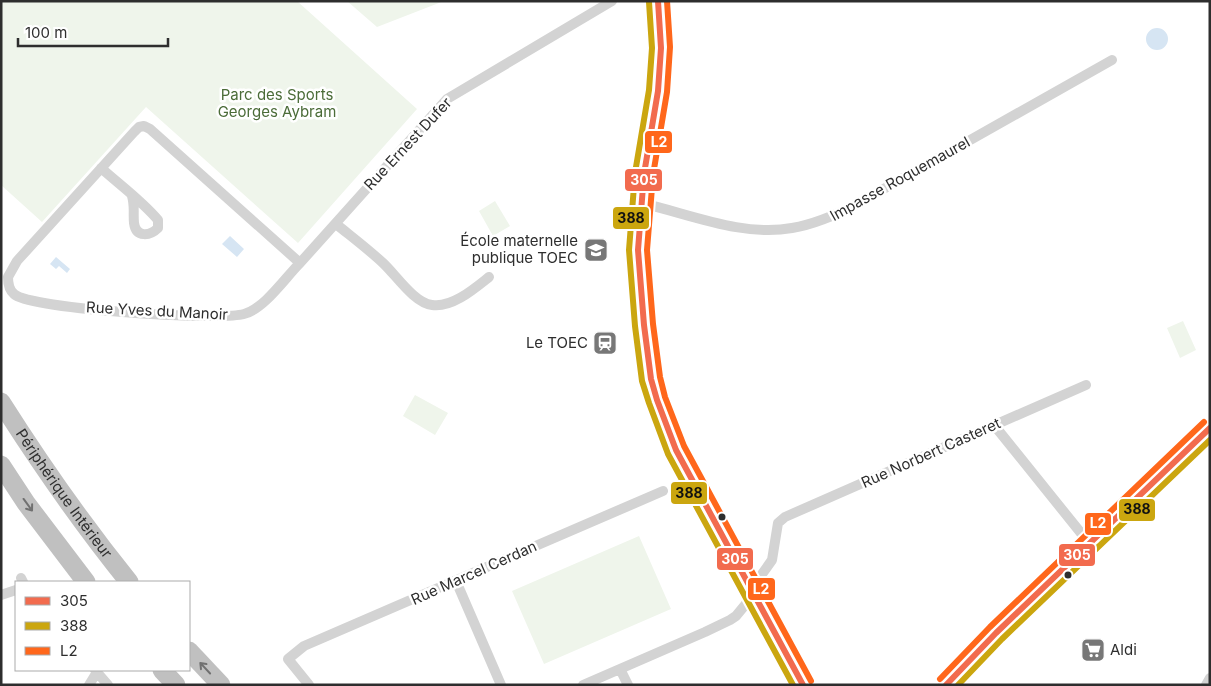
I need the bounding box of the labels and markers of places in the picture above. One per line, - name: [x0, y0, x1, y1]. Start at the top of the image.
- place label: École maternelle publique TOEC: [460, 231, 578, 267]
- school or university icon: École maternelle publique TOEC: [583, 237, 609, 263]
- station icon: Le TOEC: [592, 330, 618, 356]
- place label: Le TOEC: [526, 333, 588, 352]
- unlabelled marker: [717, 512, 727, 522]
- unlabelled marker: [1063, 570, 1073, 580]
- supermarket icon: Aldi: [1080, 637, 1106, 663]
- place label: Aldi: [1110, 640, 1137, 659]

